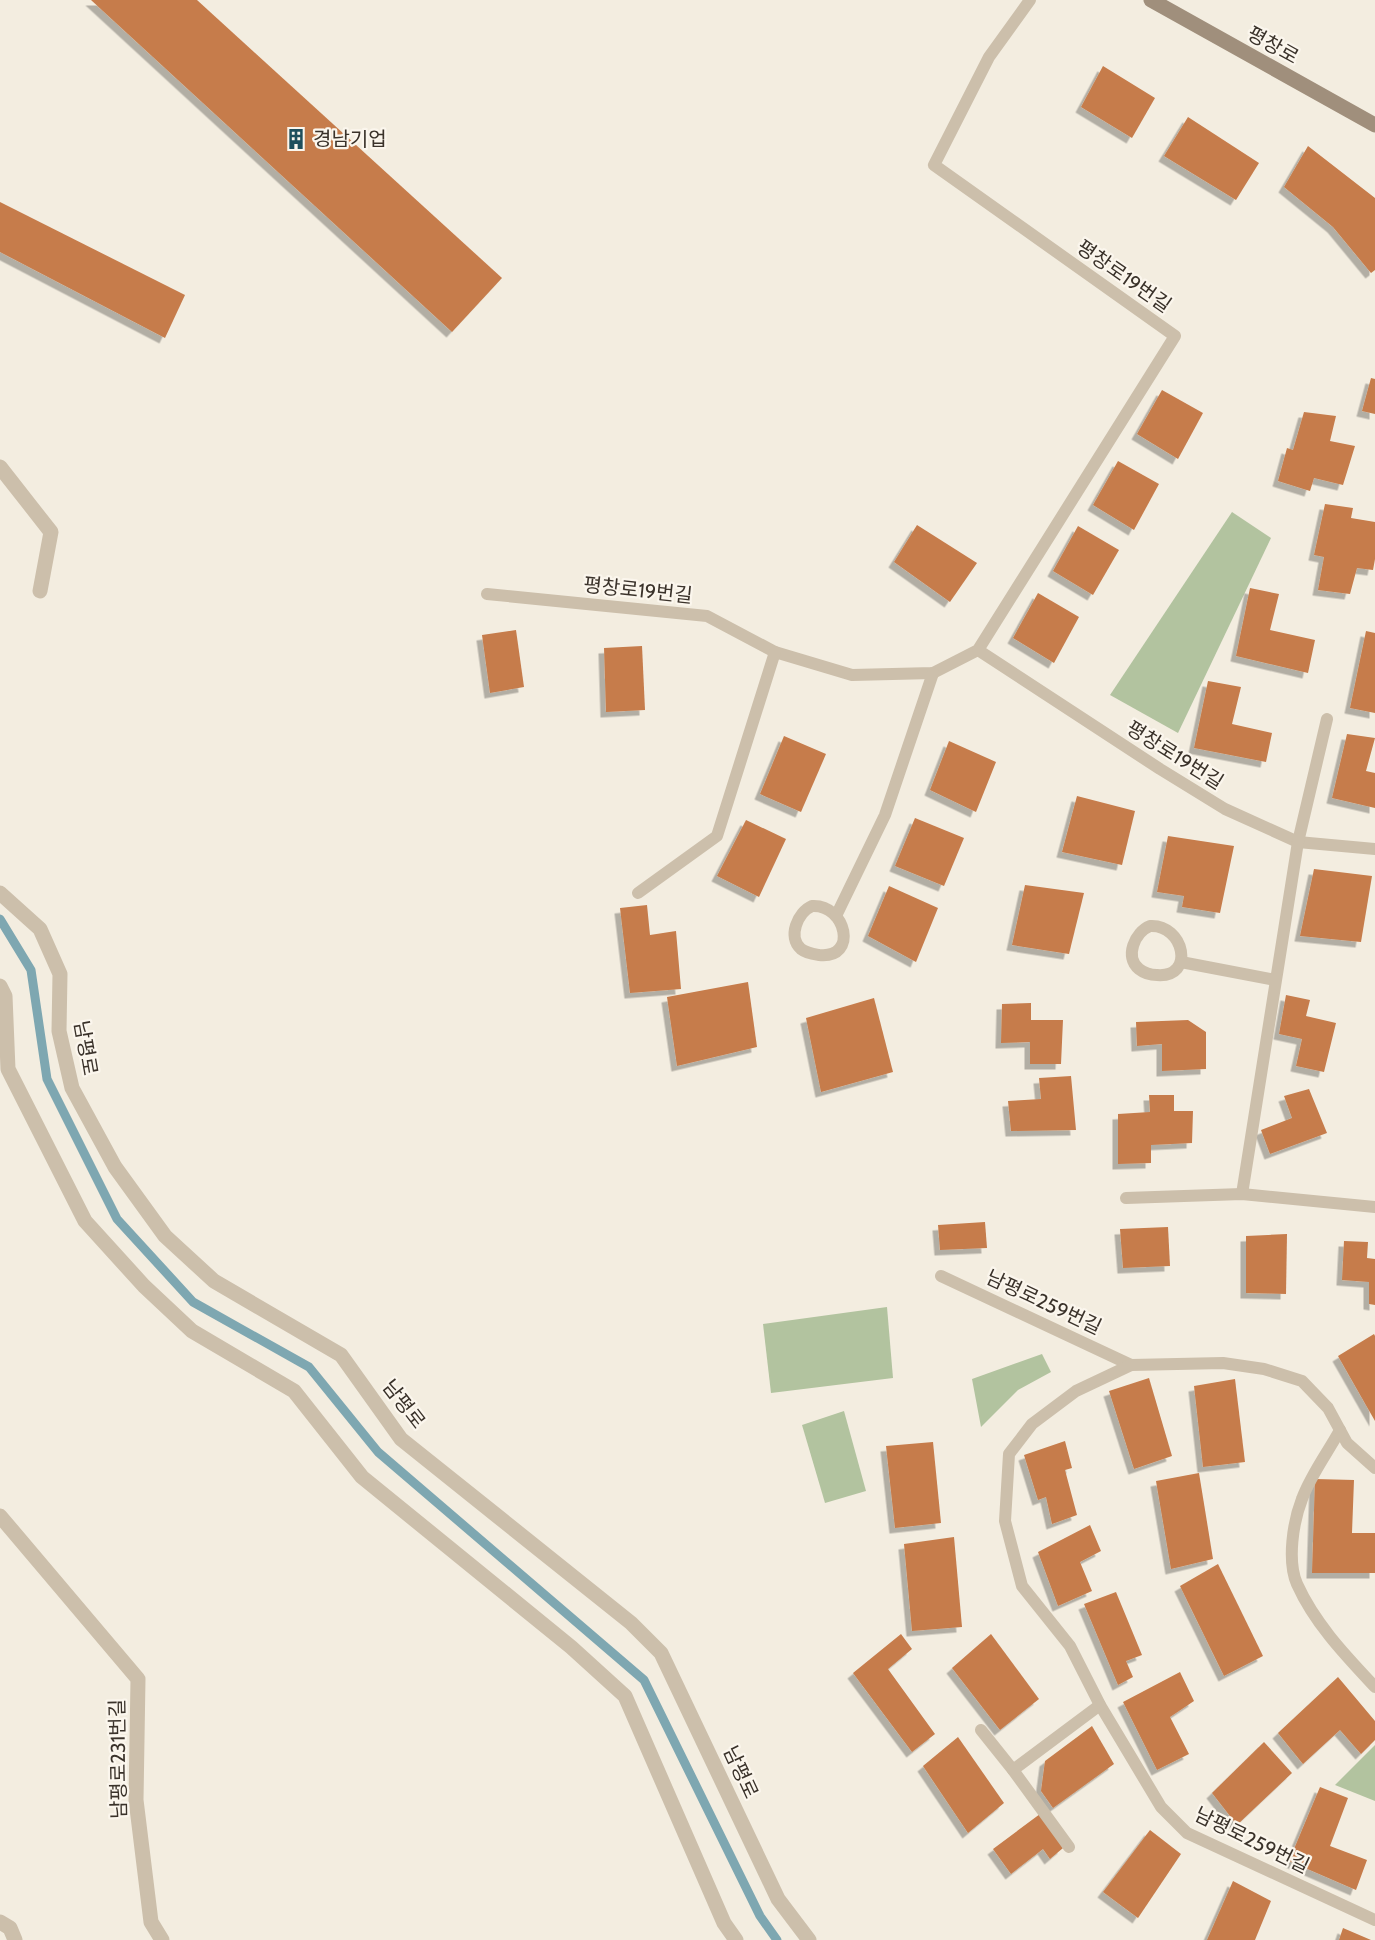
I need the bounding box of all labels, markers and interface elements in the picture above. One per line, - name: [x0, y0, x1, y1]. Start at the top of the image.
- street label: 평창로: [1243, 21, 1303, 69]
- building icon: 경남기업: [284, 127, 308, 151]
- place label: 경남기업: [313, 127, 387, 151]
- street label: 평창로19번길: [1072, 235, 1176, 317]
- street label: 평창로19번길: [582, 572, 694, 608]
- street label: 평창로19번길: [1122, 716, 1228, 794]
- street label: 남평로: [69, 1019, 103, 1077]
- street label: 남평로259번길: [982, 1265, 1106, 1339]
- street label: 남평로: [378, 1375, 430, 1433]
- street label: 남평로231번길: [105, 1699, 131, 1819]
- street label: 남평로: [718, 1742, 764, 1802]
- street label: 남평로259번길: [1191, 1802, 1313, 1878]

